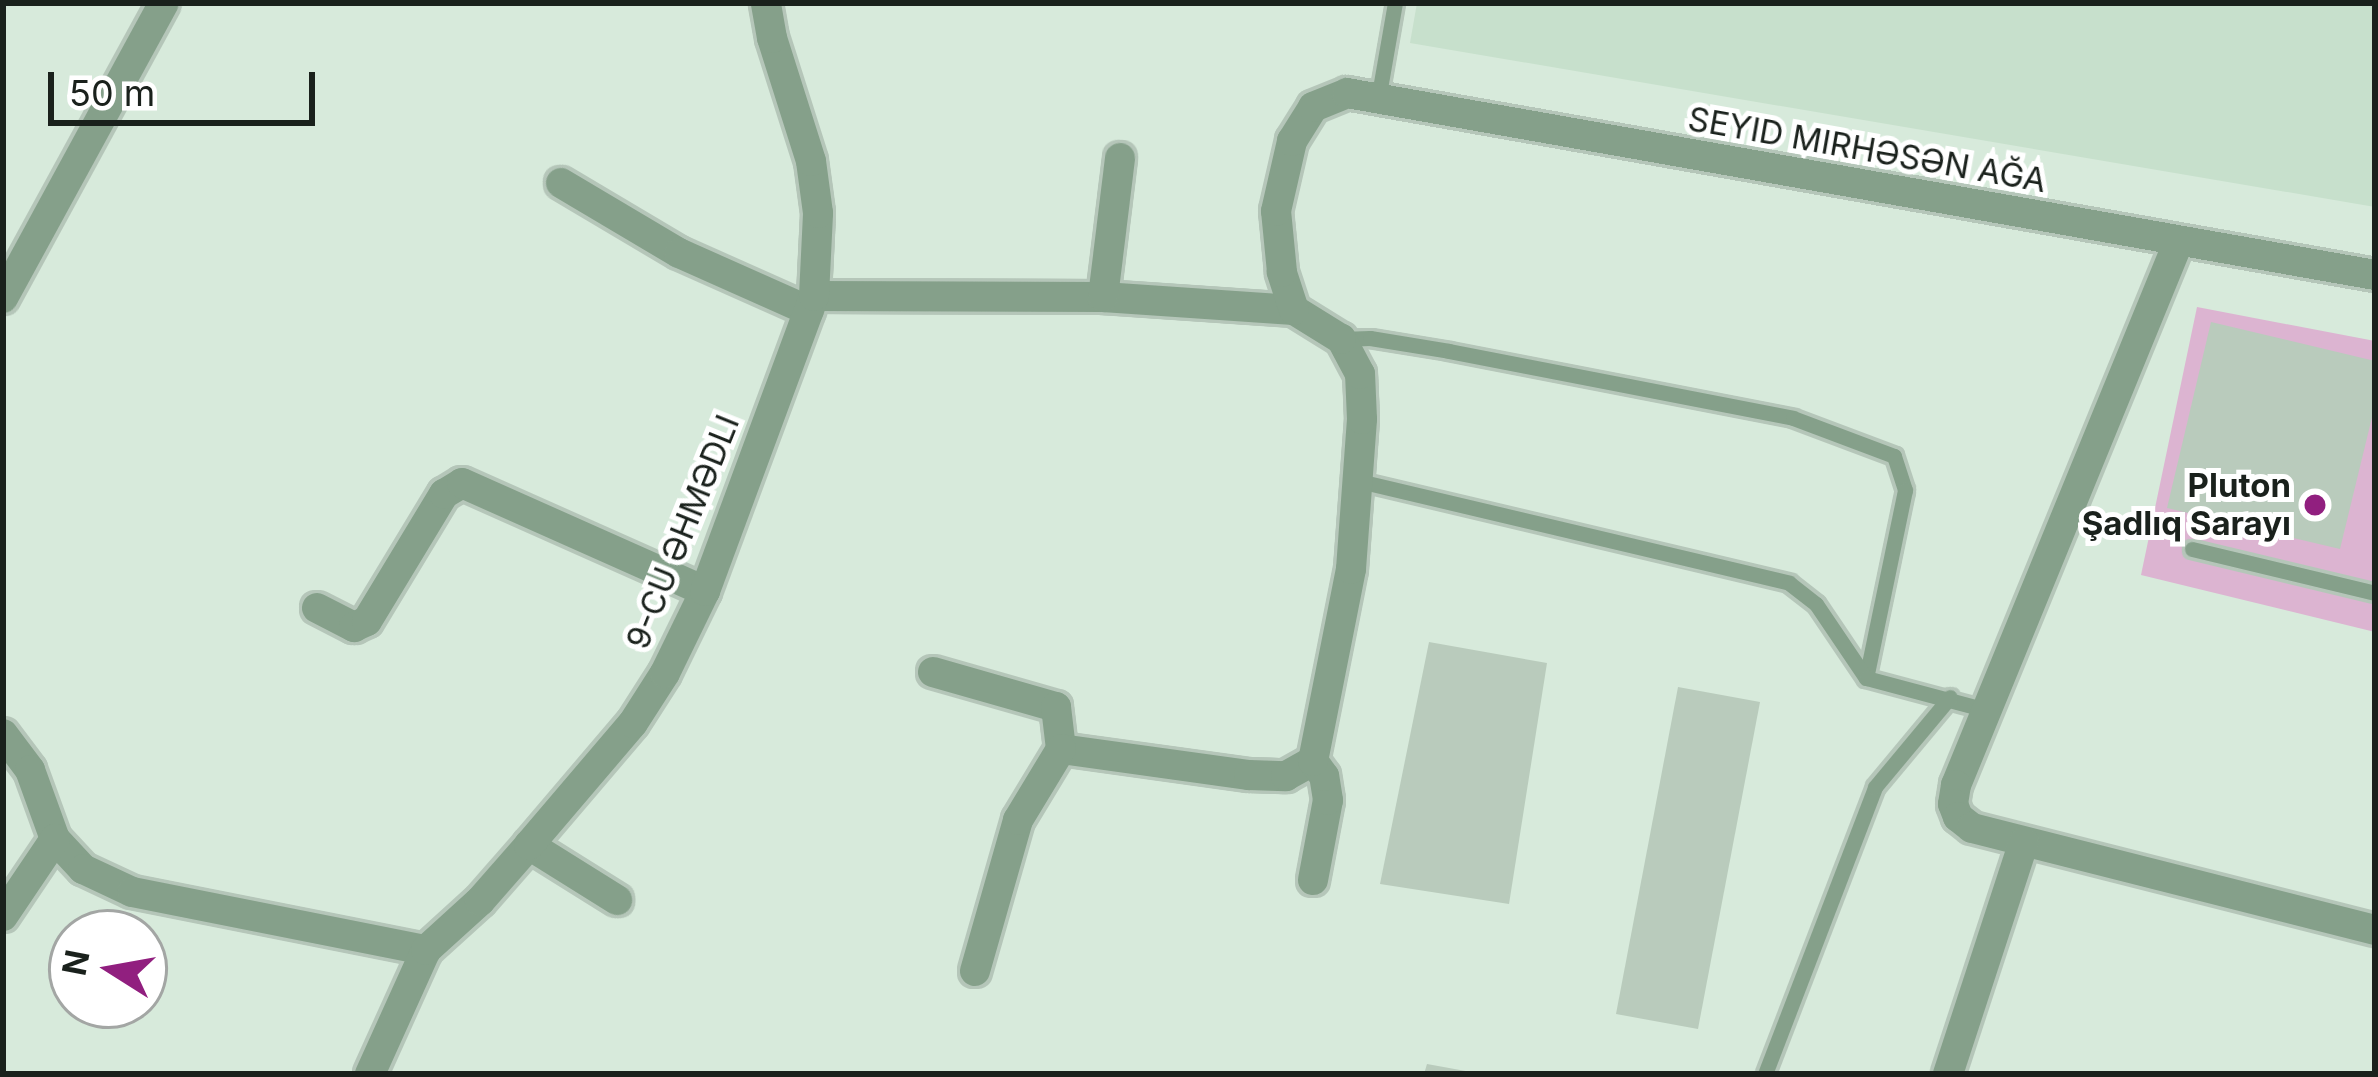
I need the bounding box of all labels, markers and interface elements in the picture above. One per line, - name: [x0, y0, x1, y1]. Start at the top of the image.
- scale bar: [54, 48, 321, 122]
- text: 50 m: [69, 71, 155, 115]
- street label: SEYID MIRHƏSƏN AĞA: [1685, 99, 2049, 201]
- street label: 9-CU ƏHMƏDLI: [618, 409, 748, 655]
- place label: Pluton Şadlıq Sarayı: [2082, 466, 2291, 544]
- marker: Pluton Şadlıq Sarayı: [2302, 492, 2328, 518]
- north arrow: [48, 909, 168, 1029]
- text: N: [54, 947, 98, 979]

